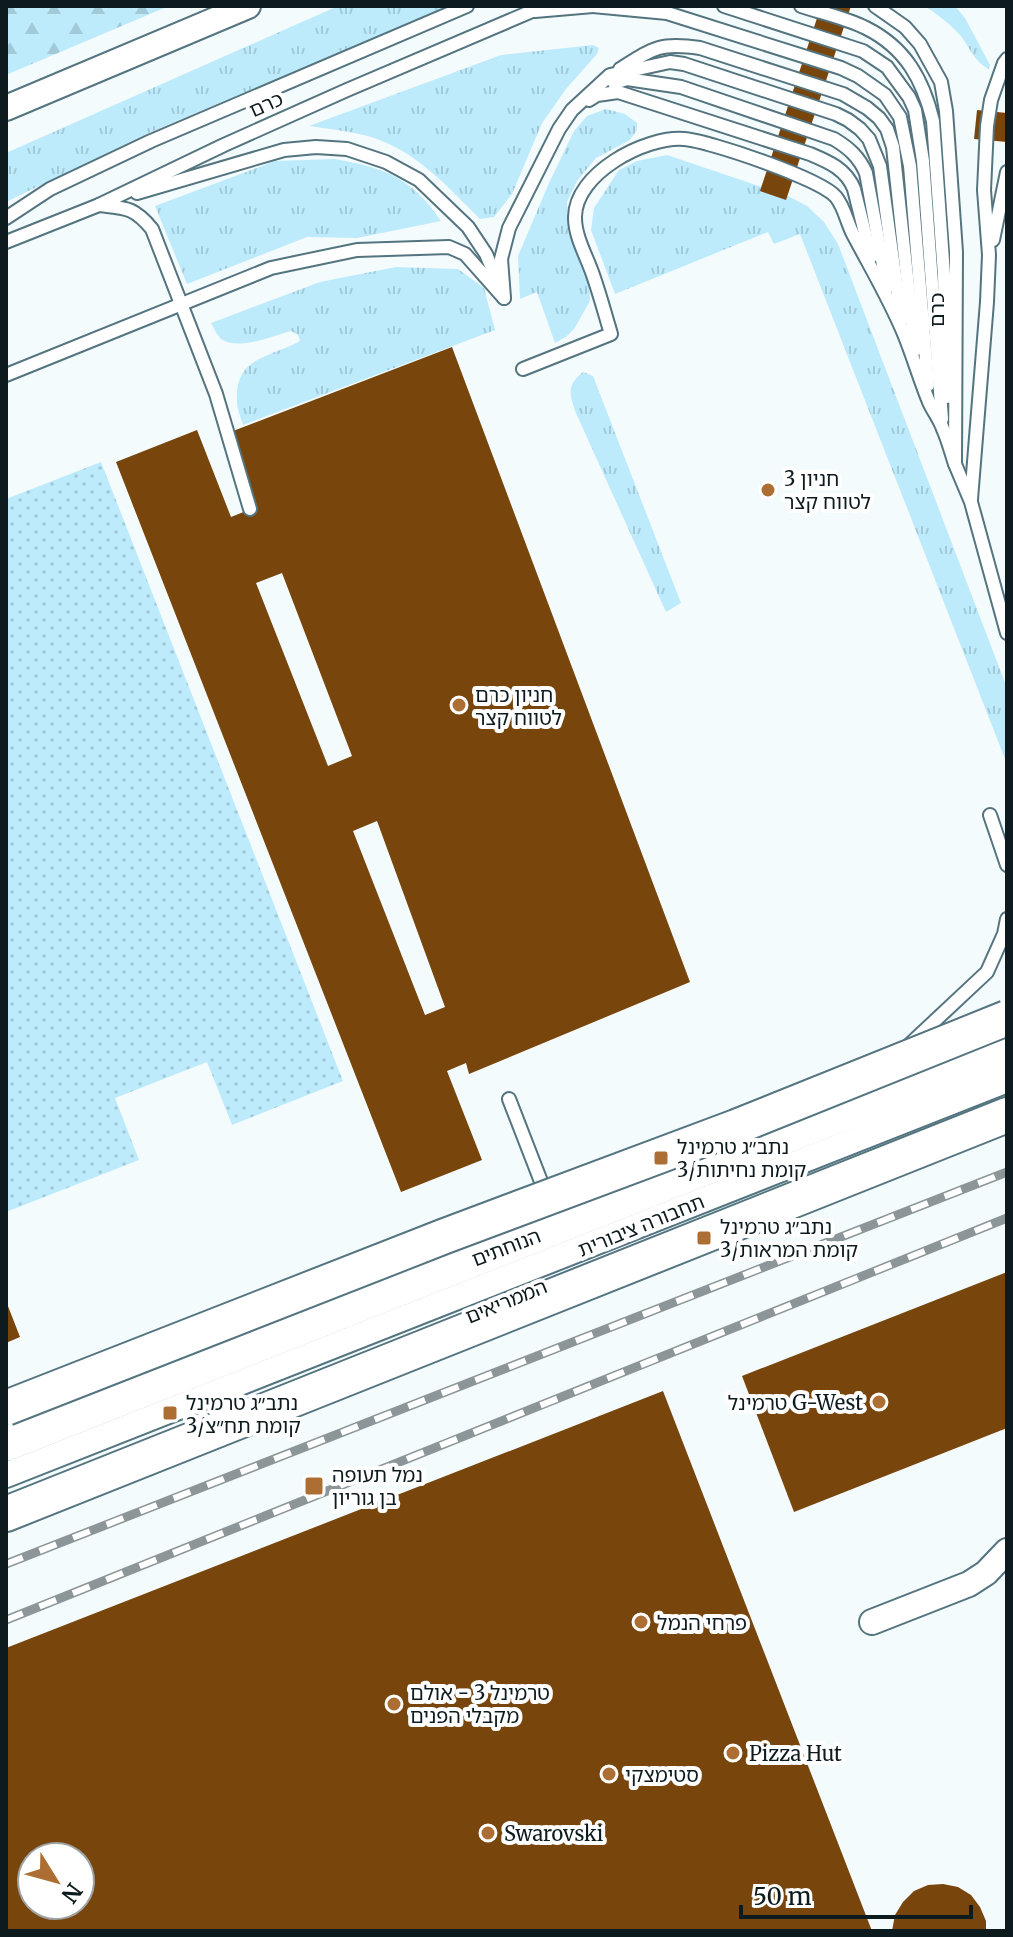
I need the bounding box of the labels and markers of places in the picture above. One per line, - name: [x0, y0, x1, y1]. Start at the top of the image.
- place label: חניון 3 לטווח קצר: [784, 466, 871, 514]
- marker: חניון 3 לטווח קצר: [759, 481, 777, 499]
- place label: חניון כרם לטווח קצר: [475, 682, 562, 730]
- marker: חניון כרם לטווח קצר: [450, 696, 468, 714]
- place label: נתב״ג טרמינל 3/קומת נחיתות: [677, 1134, 806, 1182]
- marker: נתב״ג טרמינל 3/קומת נחיתות: [652, 1149, 670, 1167]
- place label: נתב״ג טרמינל 3/קומת המראות: [720, 1214, 858, 1262]
- marker: נתב״ג טרמינל 3/קומת המראות: [695, 1229, 713, 1247]
- place label: נתב״ג טרמינל 3/קומת תח״צ: [186, 1390, 301, 1438]
- place label: טרמינל G-West: [728, 1390, 863, 1415]
- marker: טרמינל G-West: [870, 1393, 888, 1411]
- marker: נתב״ג טרמינל 3/קומת תח״צ: [161, 1404, 179, 1422]
- place label: נמל תעופה בן גוריון: [332, 1462, 423, 1510]
- marker: נמל תעופה בן גוריון: [303, 1475, 325, 1497]
- place label: פרחי הנמל: [657, 1610, 747, 1635]
- marker: פרחי הנמל: [632, 1613, 650, 1631]
- place label: טרמינל 3 - אולם מקבלי הפנים: [410, 1680, 550, 1728]
- marker: טרמינל 3 - אולם מקבלי הפנים: [385, 1695, 403, 1713]
- place label: Pizza Hut: [749, 1741, 842, 1766]
- marker: Pizza Hut: [724, 1744, 742, 1762]
- place label: סטימצקי: [625, 1762, 699, 1787]
- marker: סטימצקי: [600, 1765, 618, 1783]
- place label: Swarovski: [504, 1821, 603, 1846]
- marker: Swarovski: [479, 1824, 497, 1842]

